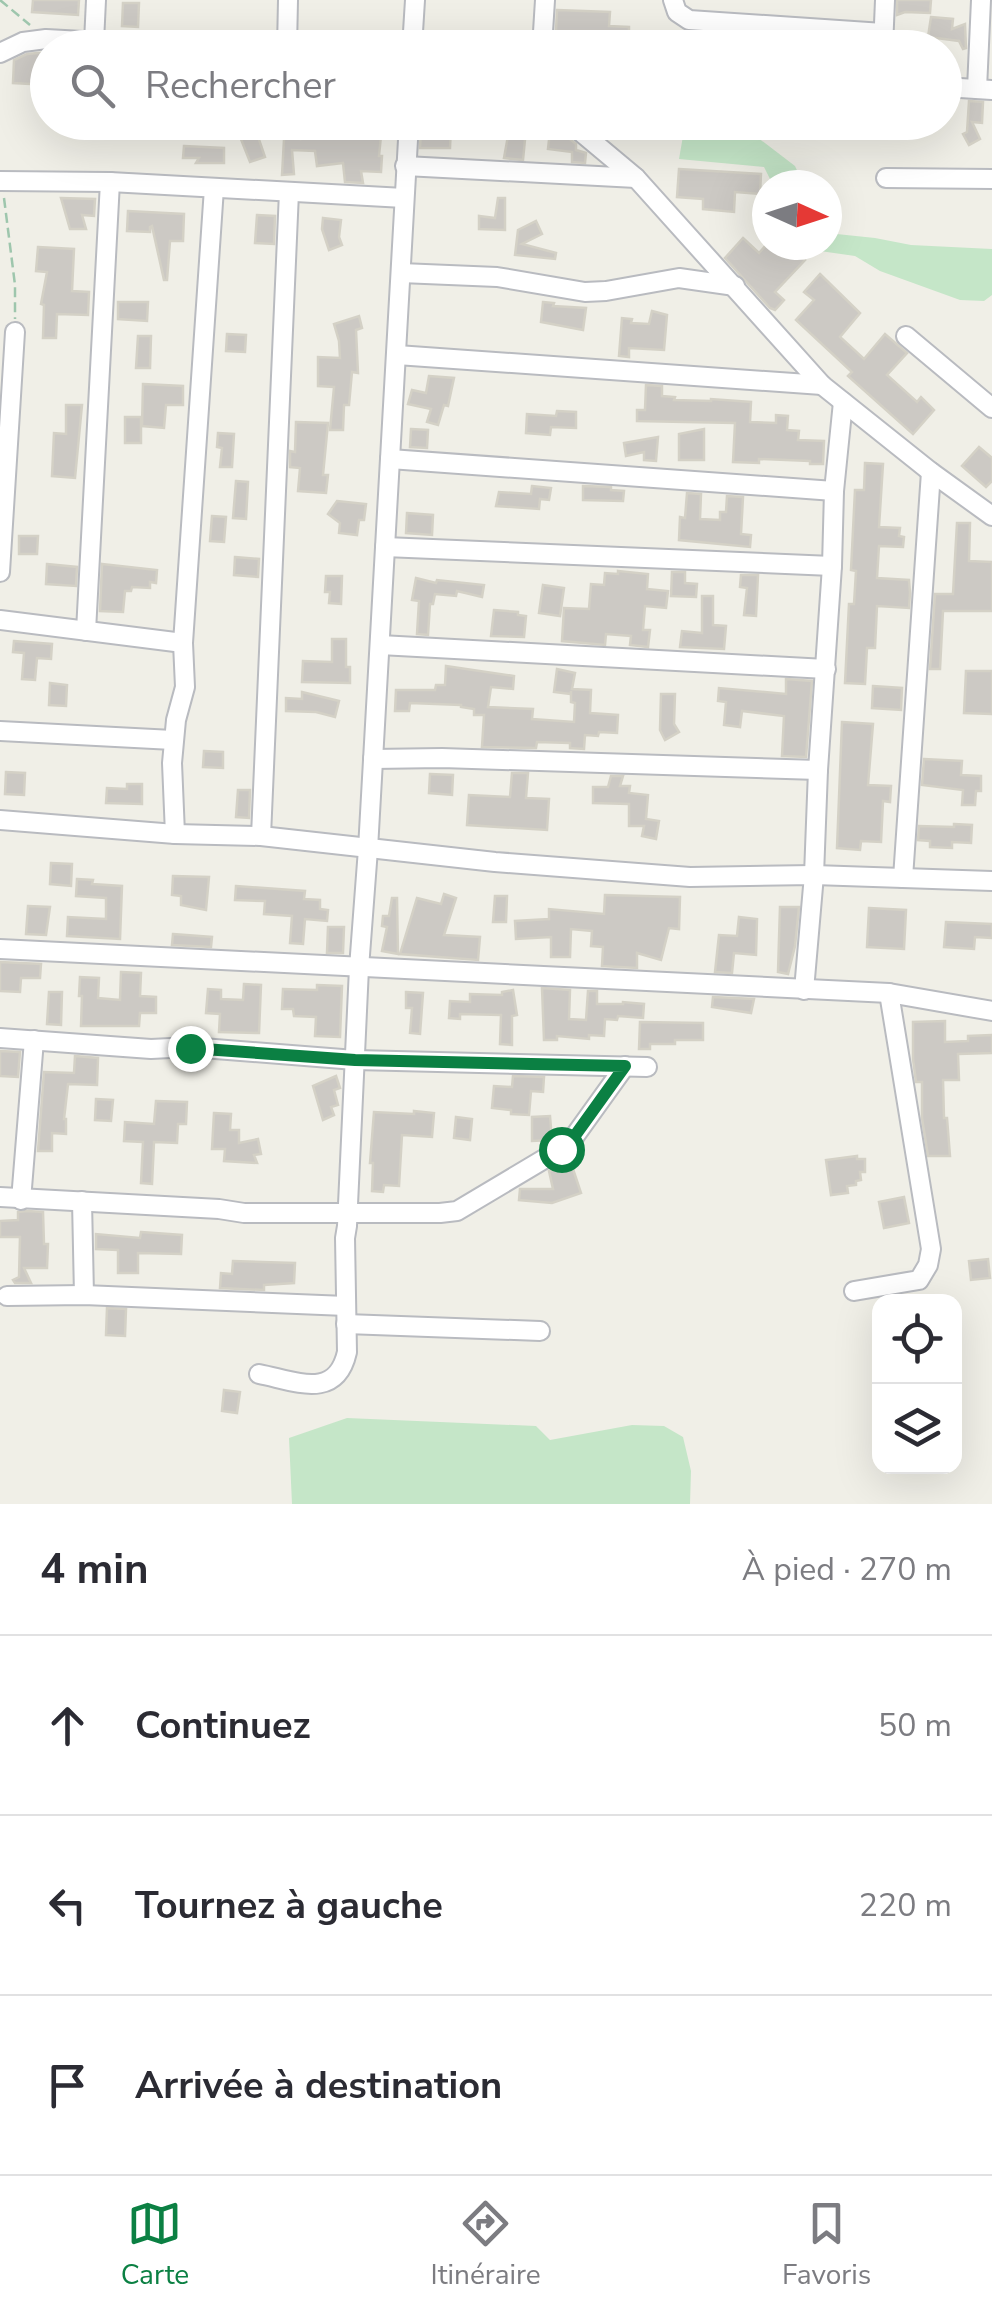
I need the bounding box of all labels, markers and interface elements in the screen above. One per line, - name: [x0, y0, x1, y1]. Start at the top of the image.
- search box: [30, 30, 962, 140]
- icon: search: [65, 58, 120, 113]
- text: Rechercher: [145, 60, 336, 111]
- north arrow: [752, 170, 842, 260]
- route end: [168, 1026, 214, 1072]
- route start: [539, 1127, 585, 1173]
- map controls: [872, 1294, 962, 1474]
- button: locate: [872, 1294, 962, 1384]
- button: layers: [872, 1384, 962, 1474]
- text: 4 min: [40, 1541, 149, 1598]
- text: À pied · 270 m: [742, 1548, 952, 1591]
- icon: ahead: [40, 1698, 95, 1753]
- text: Continuez: [135, 1700, 310, 1751]
- text: 50 m: [878, 1704, 952, 1747]
- icon: left: [40, 1878, 95, 1933]
- text: Tournez à gauche: [135, 1880, 443, 1931]
- text: 220 m: [859, 1884, 952, 1927]
- icon: arrive: [40, 2058, 95, 2113]
- text: Arrivée à destination: [135, 2060, 502, 2111]
- tab: Carte: [121, 2196, 189, 2294]
- tab: Itinéraire: [431, 2196, 541, 2294]
- tab: Favoris: [782, 2196, 871, 2294]

